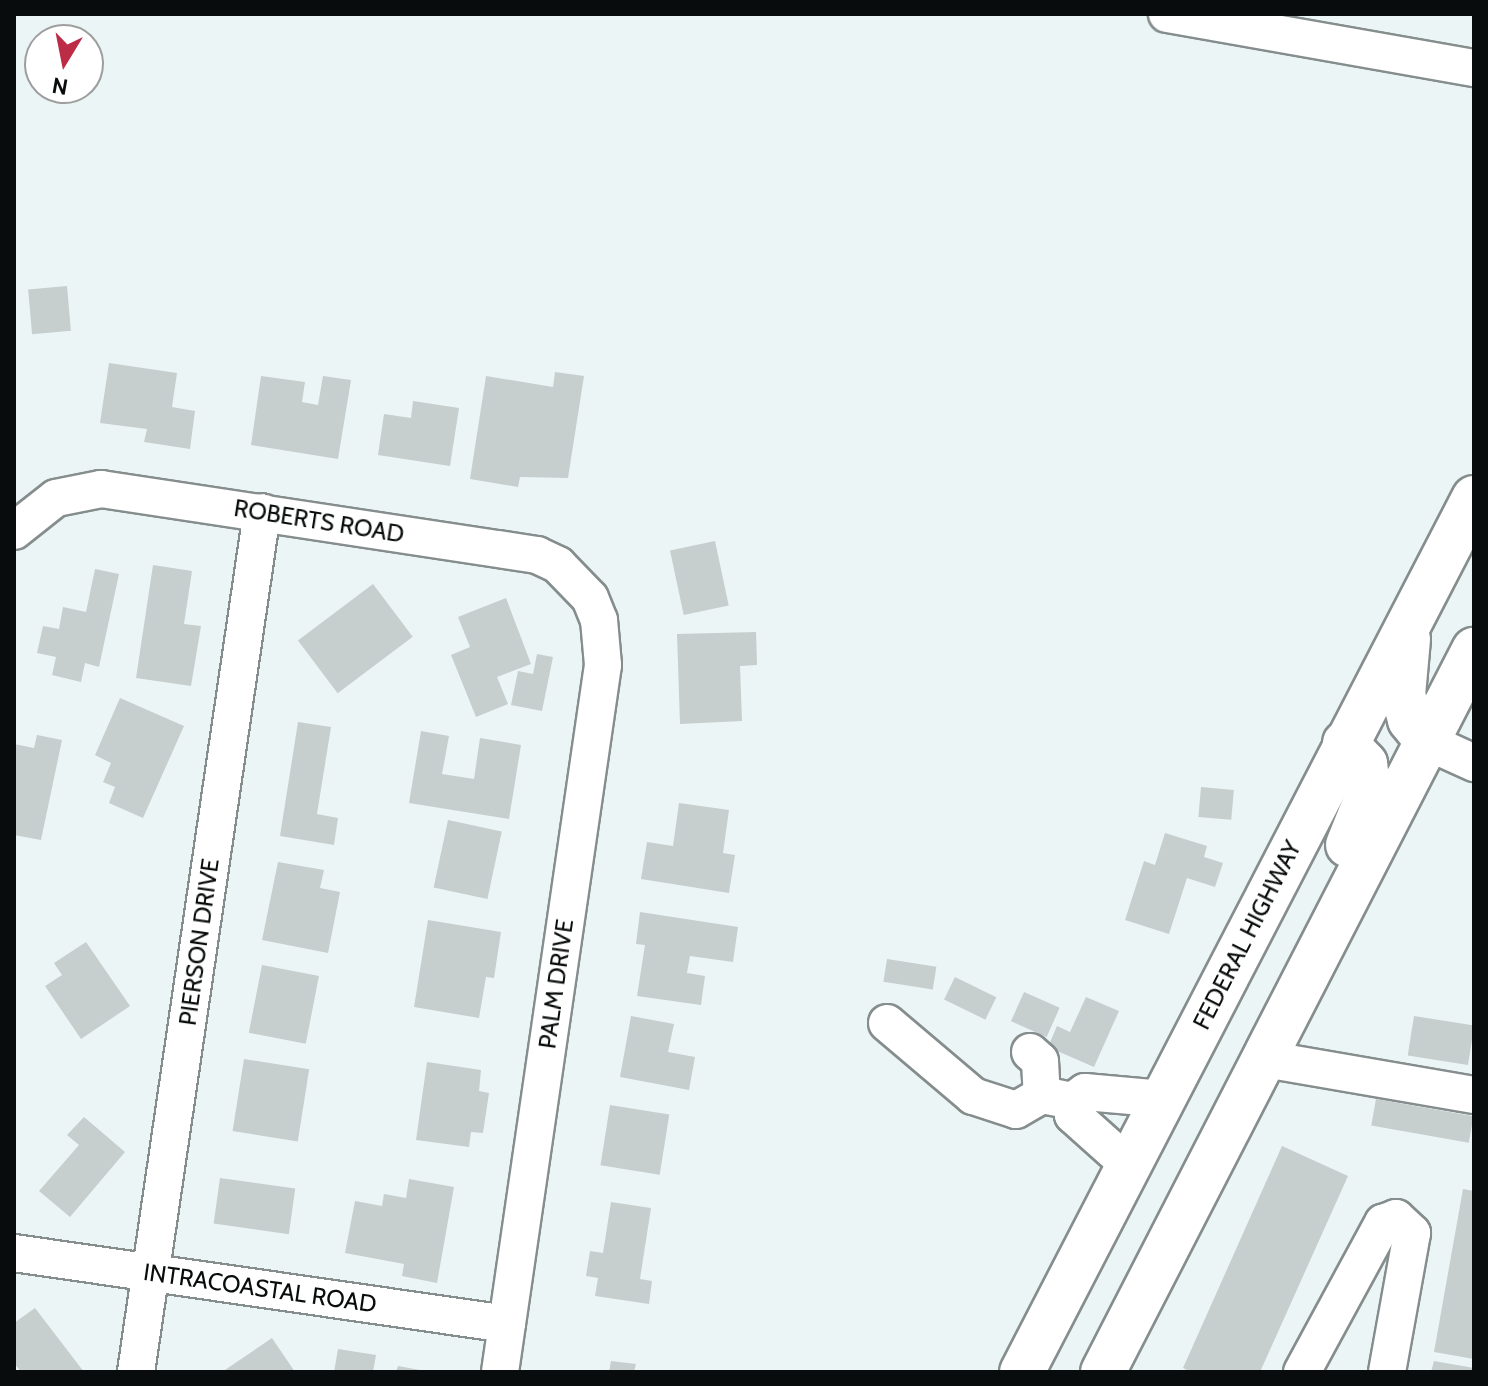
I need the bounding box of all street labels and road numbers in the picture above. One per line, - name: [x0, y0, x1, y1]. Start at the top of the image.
- street label: ROBERTS ROAD: [232, 493, 406, 549]
- street label: FEDERAL HIGHWAY: [1187, 836, 1307, 1034]
- street label: PIERSON DRIVE: [173, 857, 225, 1027]
- street label: PALM DRIVE: [533, 917, 579, 1051]
- street label: INTRACOASTAL ROAD: [142, 1257, 378, 1319]

